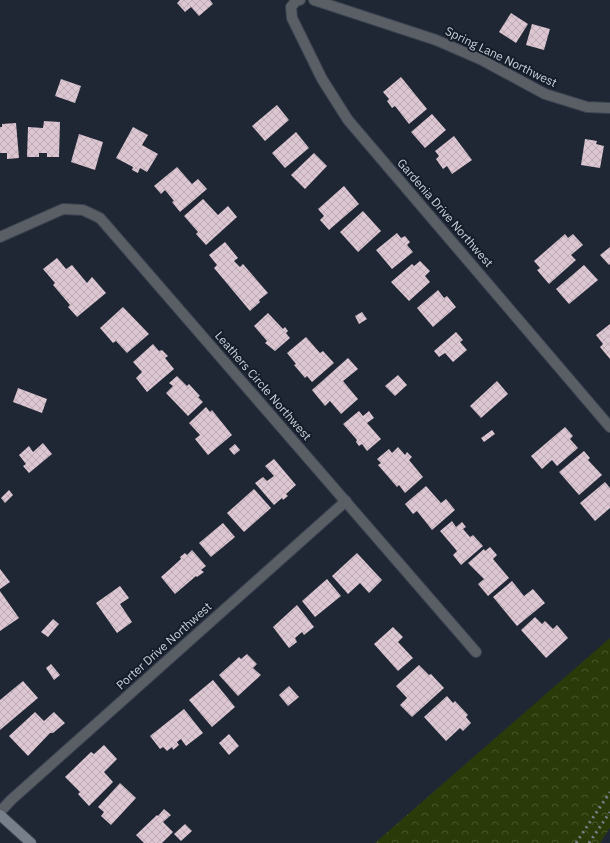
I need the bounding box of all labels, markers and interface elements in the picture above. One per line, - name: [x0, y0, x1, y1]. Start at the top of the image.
- street label: Spring Lane Northwest: [443, 23, 559, 90]
- street label: Gardenia Drive Northwest: [394, 155, 497, 270]
- street label: Leathers Circle Northwest: [212, 328, 315, 443]
- street label: Porter Drive Northwest: [113, 599, 214, 692]

